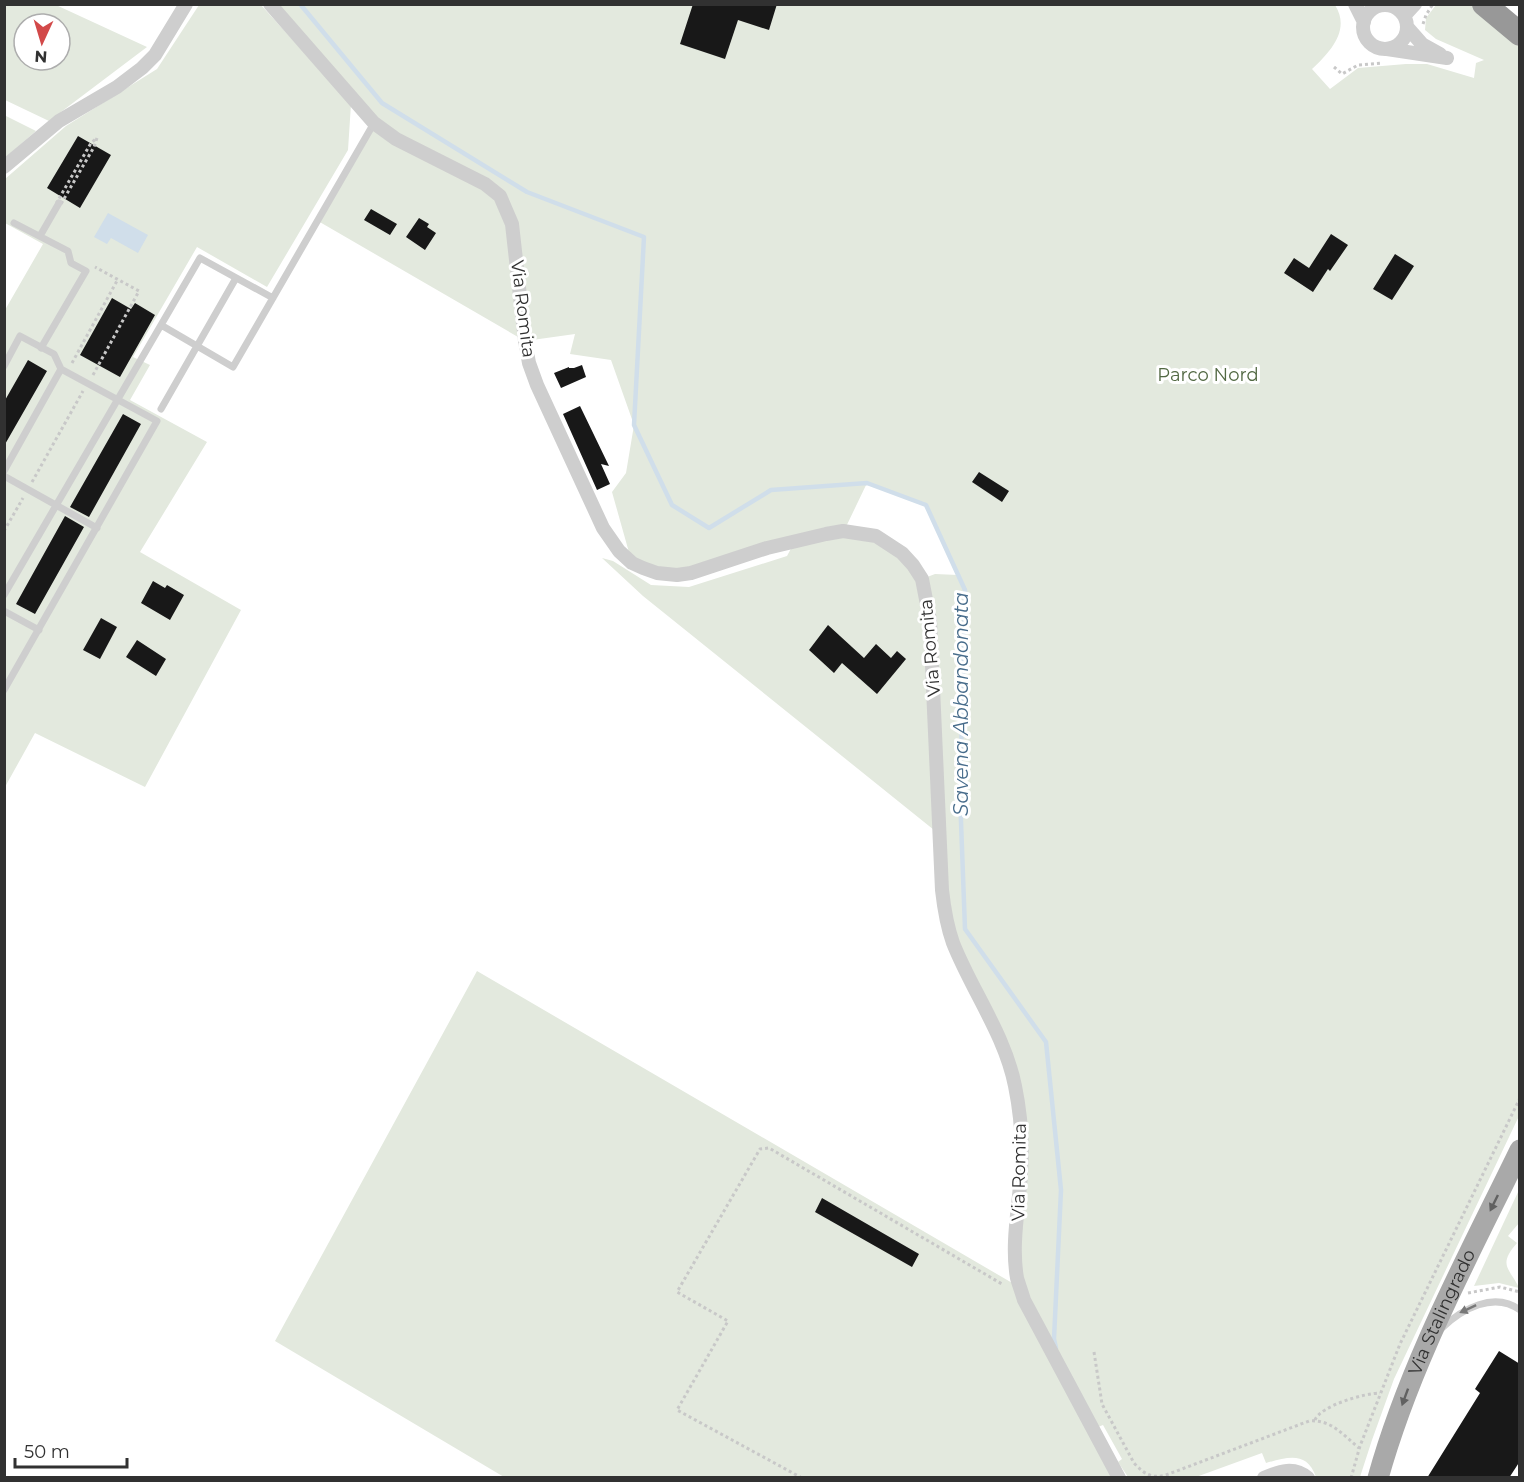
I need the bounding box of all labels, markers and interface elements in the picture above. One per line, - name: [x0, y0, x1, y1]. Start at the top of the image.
- north arrow: [12, 12, 72, 72]
- text: N: [34, 47, 48, 66]
- street label: Via Romita: [506, 259, 540, 359]
- park label: Parco Nord: [1157, 364, 1259, 386]
- water label: Savena Abbandonata: [949, 592, 973, 816]
- street label: Via Romita: [915, 598, 945, 698]
- street label: Via Romita: [1007, 1123, 1031, 1221]
- one-way arrow: [1490, 1194, 1499, 1211]
- street label: Via Stalingrado: [1404, 1246, 1480, 1378]
- one-way arrow: [1459, 1304, 1477, 1314]
- one-way arrow: [1399, 1389, 1409, 1407]
- scale bar: [15, 1431, 128, 1469]
- text: 50 m: [24, 1441, 70, 1463]

